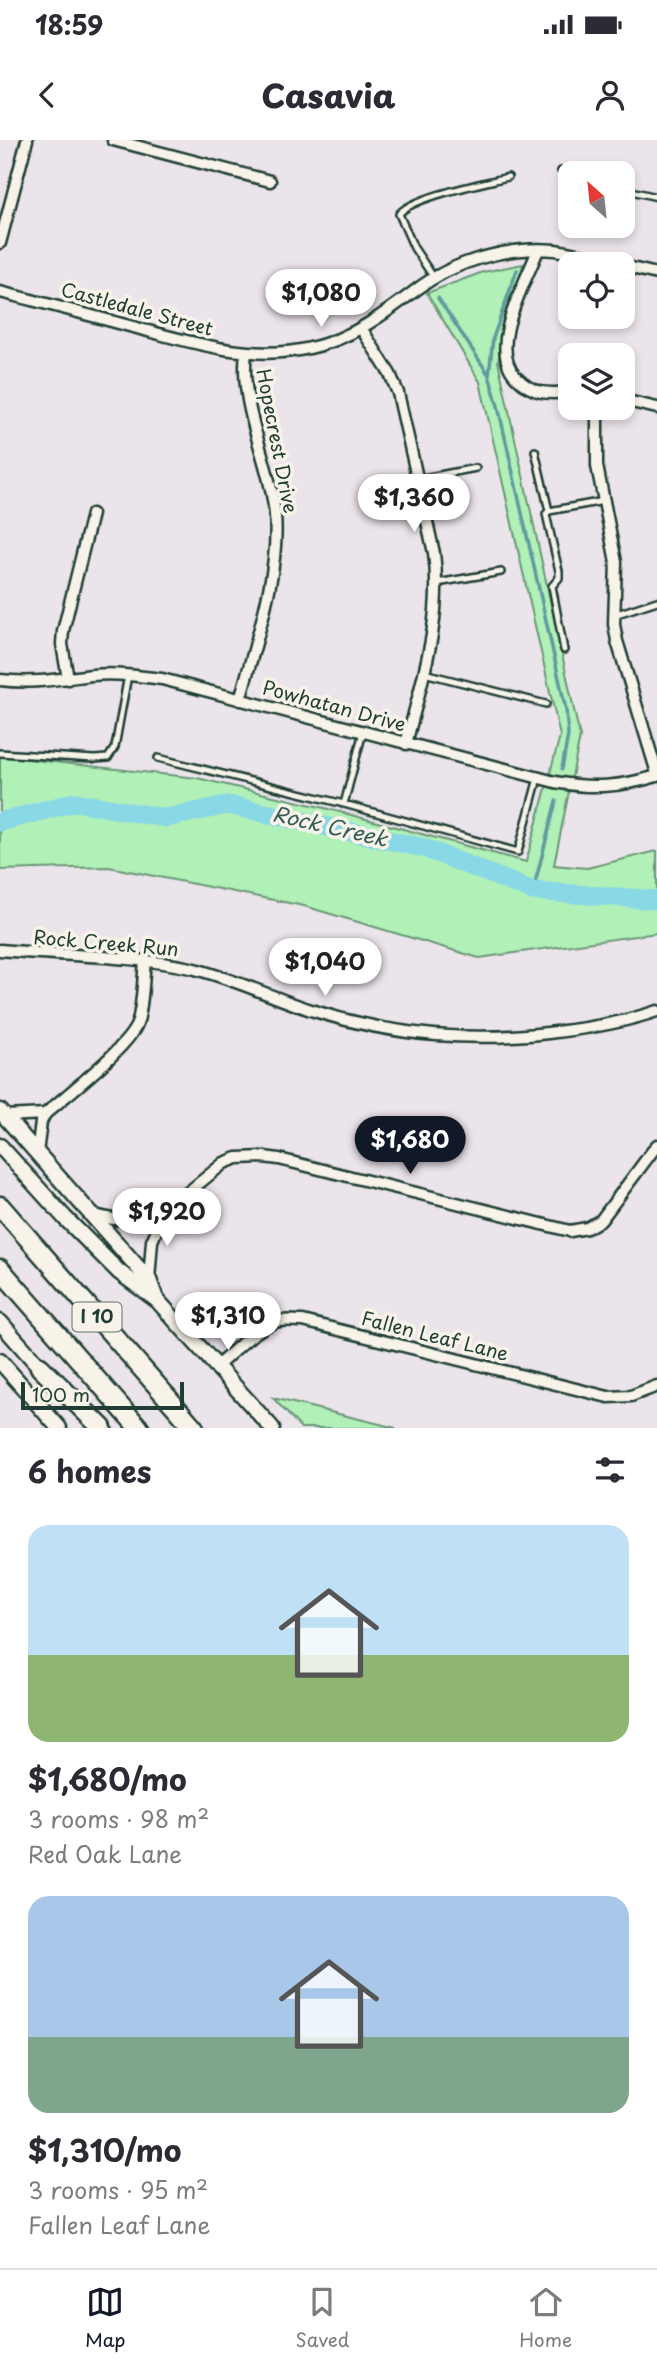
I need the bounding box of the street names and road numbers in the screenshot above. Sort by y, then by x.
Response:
street label: Castledale Street [58,274,217,342]
street label: Hopecrest Drive [250,366,306,515]
street label: Powhatan Drive [259,672,409,738]
street label: Rock Creek Run [32,922,180,962]
road number: I 10 [72,1302,122,1332]
street label: Fallen Leaf Lane [359,1303,512,1367]

